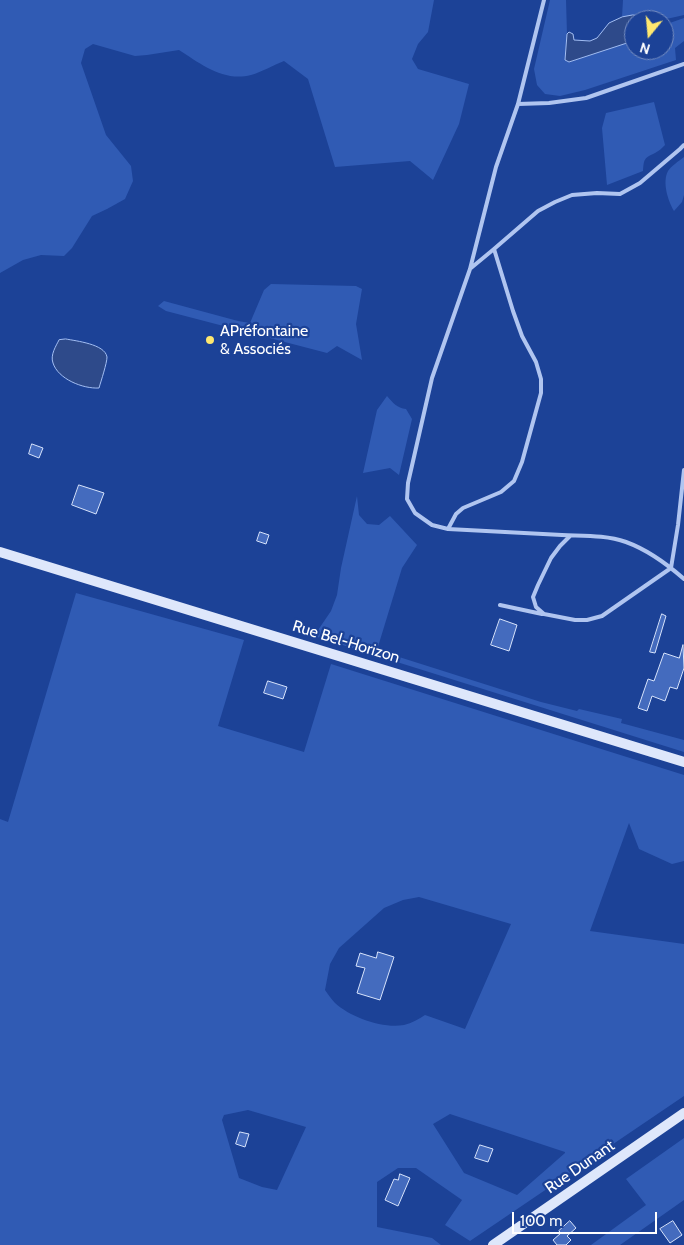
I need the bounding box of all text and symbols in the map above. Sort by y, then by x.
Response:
north arrow [624,10,674,60]
text: N [638,38,652,58]
place label: APréfontaine & Associés [220,321,308,359]
marker: APréfontaine & Associés [204,334,216,346]
street label: Rue Bel-Horizon [290,617,402,667]
street label: Rue Dunant [542,1136,618,1198]
scale bar [514,1202,659,1234]
text: 100 m [520,1212,562,1230]

